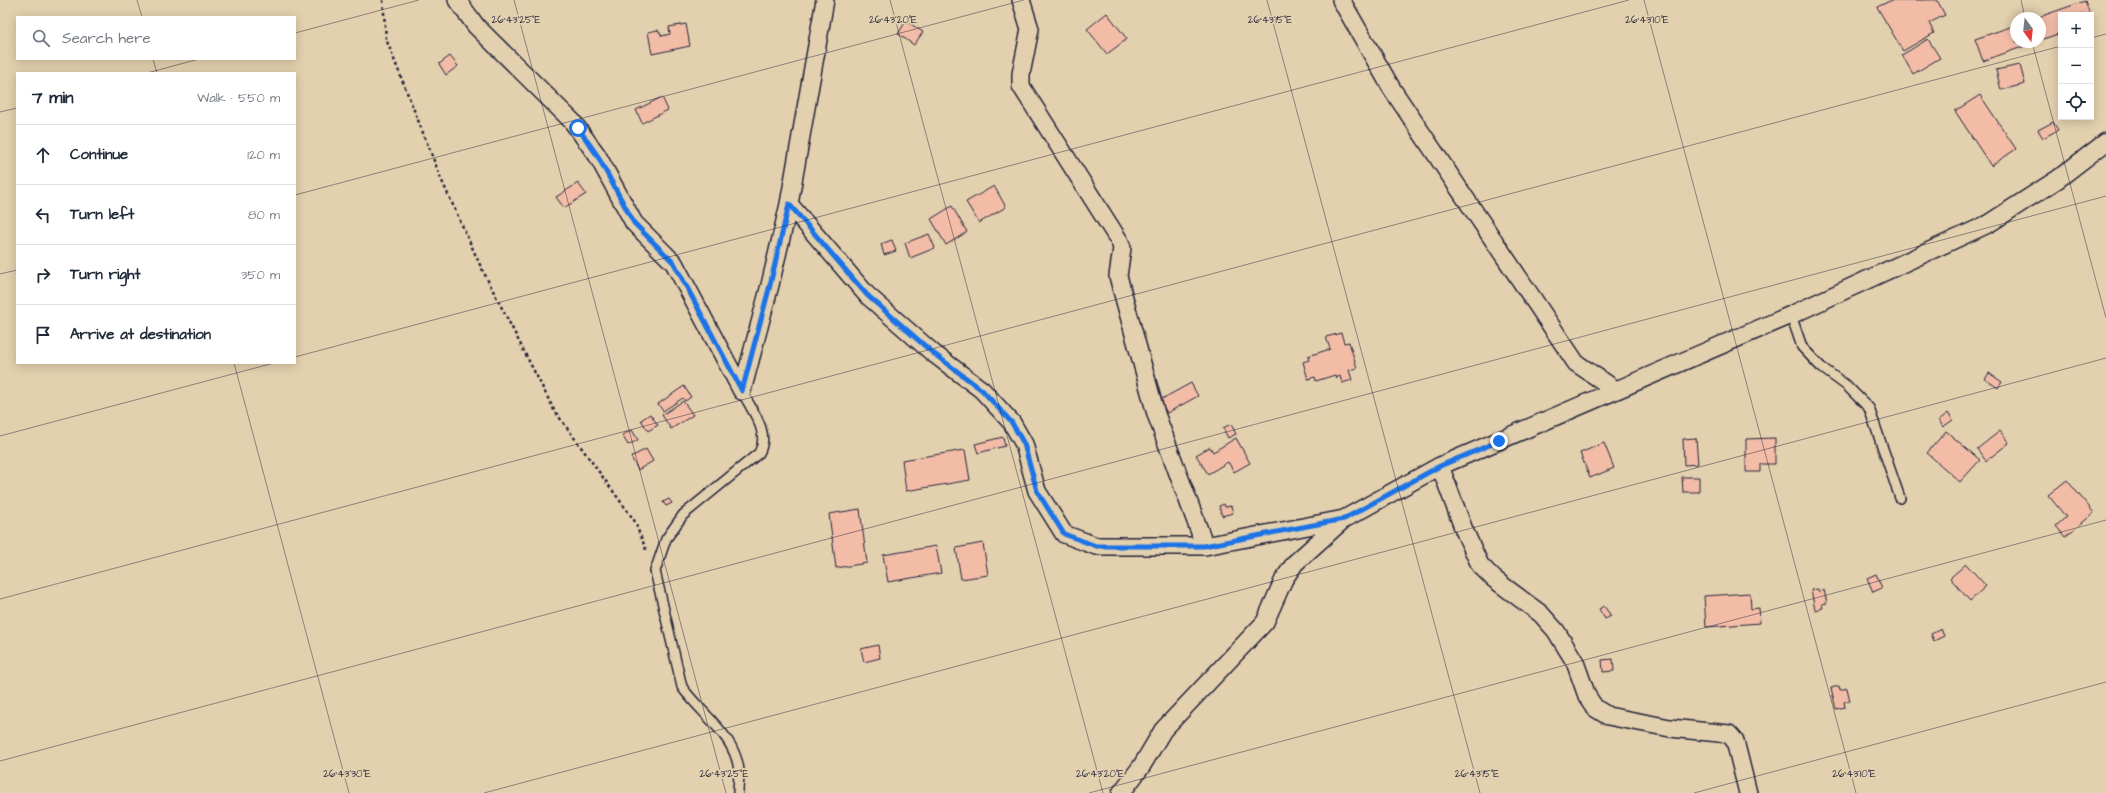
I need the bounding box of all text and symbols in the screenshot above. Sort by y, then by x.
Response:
north arrow [2010,12,2046,48]
map controls [2058,12,2094,120]
button: + [2058,12,2094,48]
text: 26°43'25"E [492,13,540,27]
text: 26°43'20"E [869,13,917,27]
text: 26°43'15"E [1248,13,1292,27]
text: 26°43'10"E [1625,13,1669,27]
search box [16,16,296,60]
icon: search [30,27,52,49]
text: Search here [62,28,151,49]
button: − [2058,48,2094,84]
button: locate [2058,84,2094,120]
text: 7 min [32,86,74,110]
text: Walk · 550 m [197,89,280,107]
route start [569,119,587,137]
icon: ahead [32,144,54,166]
text: Continue [70,144,128,165]
text: 120 m [247,146,280,164]
icon: left [32,204,54,226]
text: Turn left [70,204,134,225]
text: 80 m [248,206,280,224]
icon: right [32,264,54,286]
text: Turn right [70,264,141,285]
text: 350 m [241,266,280,284]
icon: arrive [32,324,54,346]
text: Arrive at destination [70,324,211,345]
route end [1490,432,1508,450]
text: 26°43'30"E [323,767,371,781]
text: 26°43'25"E [700,767,748,781]
text: 26°43'20"E [1076,767,1124,781]
text: 26°43'15"E [1455,767,1499,781]
text: 26°43'10"E [1832,767,1876,781]

